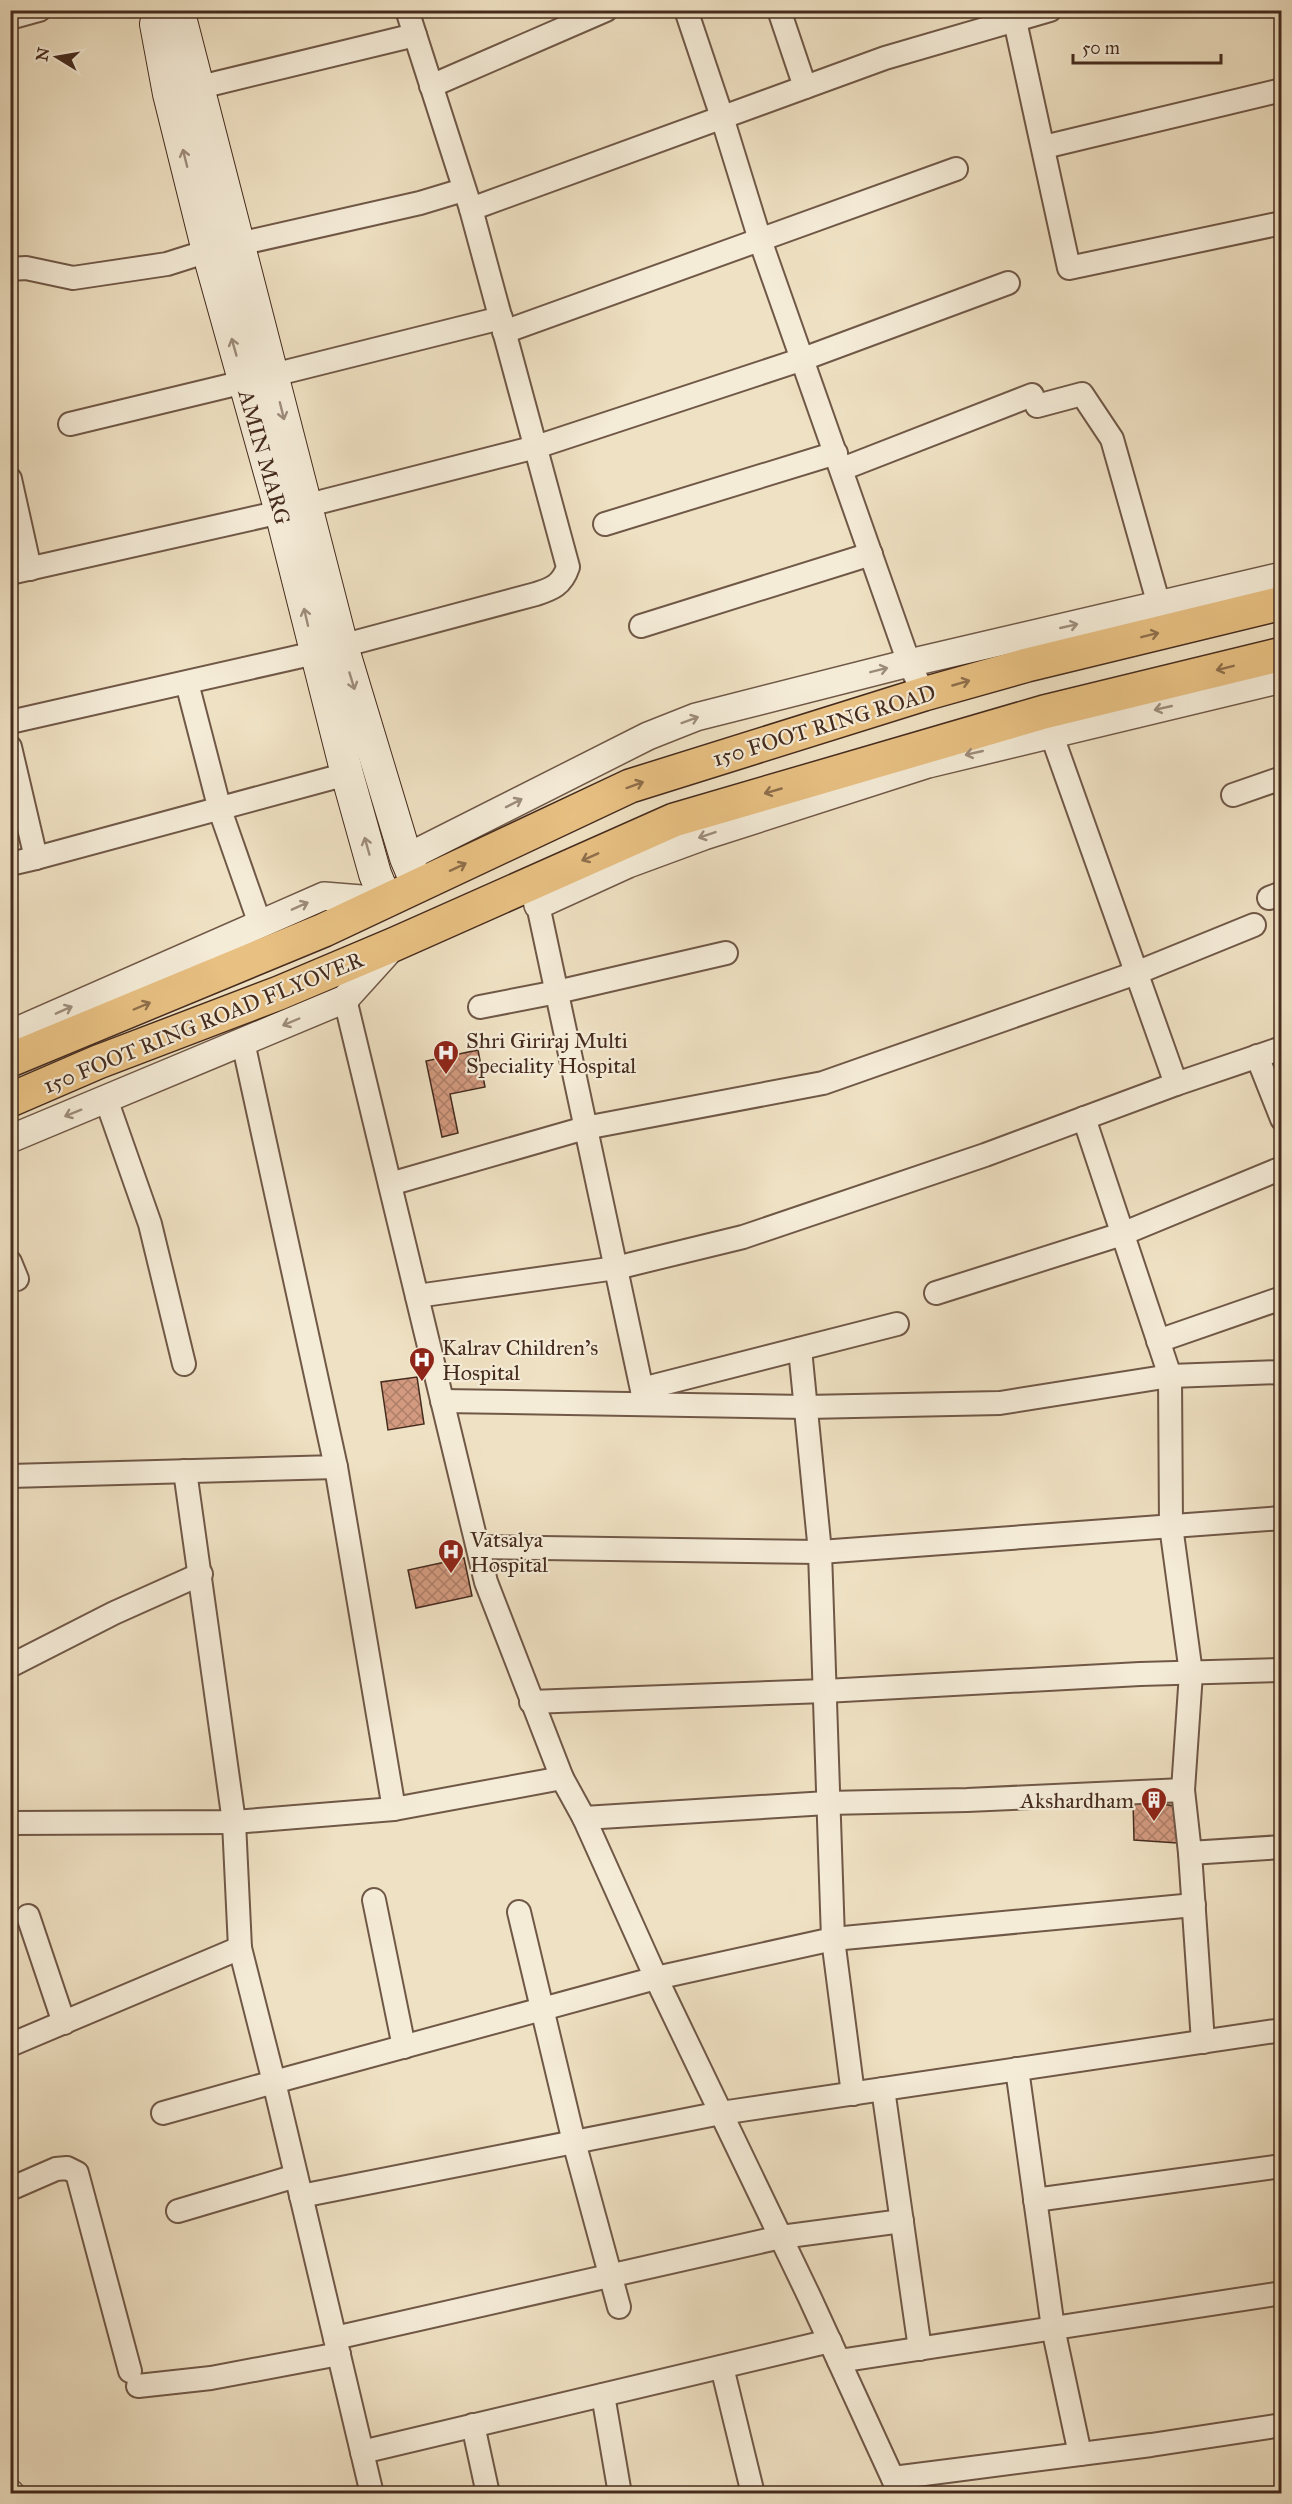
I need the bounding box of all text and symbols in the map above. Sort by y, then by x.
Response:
north arrow [27,27,87,87]
scale bar [1073,27,1222,65]
text: 50 m [1082,37,1120,59]
text: N [32,45,53,63]
one-way arrow [178,149,190,168]
one-way arrow [228,338,239,357]
street label: AMIN MARG [232,386,297,528]
one-way arrow [276,401,288,420]
one-way arrow [300,607,311,627]
one-way arrow [1059,619,1078,631]
one-way arrow [1140,628,1159,640]
one-way arrow [1216,662,1235,674]
one-way arrow [869,664,888,676]
one-way arrow [347,671,358,690]
one-way arrow [951,677,970,689]
street label: 150 FOOT RING ROAD [709,679,939,772]
one-way arrow [1154,702,1173,714]
one-way arrow [680,713,699,724]
one-way arrow [964,747,983,759]
one-way arrow [625,779,643,790]
one-way arrow [764,786,783,797]
one-way arrow [505,797,523,809]
one-way arrow [698,830,717,841]
one-way arrow [361,836,372,855]
one-way arrow [582,852,600,863]
one-way arrow [448,861,466,873]
one-way arrow [291,900,309,912]
street label: 150 FOOT RING ROAD FLYOVER [39,946,368,1099]
one-way arrow [132,1000,151,1011]
one-way arrow [54,1004,73,1015]
one-way arrow [283,1016,301,1028]
place label: Shri Giriraj Multi Speciality Hospital [466,1027,636,1079]
hospital icon: Shri Giriraj Multi Speciality Hospital [431,1038,461,1076]
one-way arrow [64,1108,82,1119]
place label: Kalrav Children's Hospital [442,1334,598,1386]
hospital icon: Kalrav Children's Hospital [407,1345,437,1383]
place label: Vatsalya Hospital [469,1526,548,1578]
hospital icon: Vatsalya Hospital [436,1537,466,1575]
building icon: Akshardham [1139,1785,1169,1823]
place label: Akshardham [1019,1787,1135,1814]

